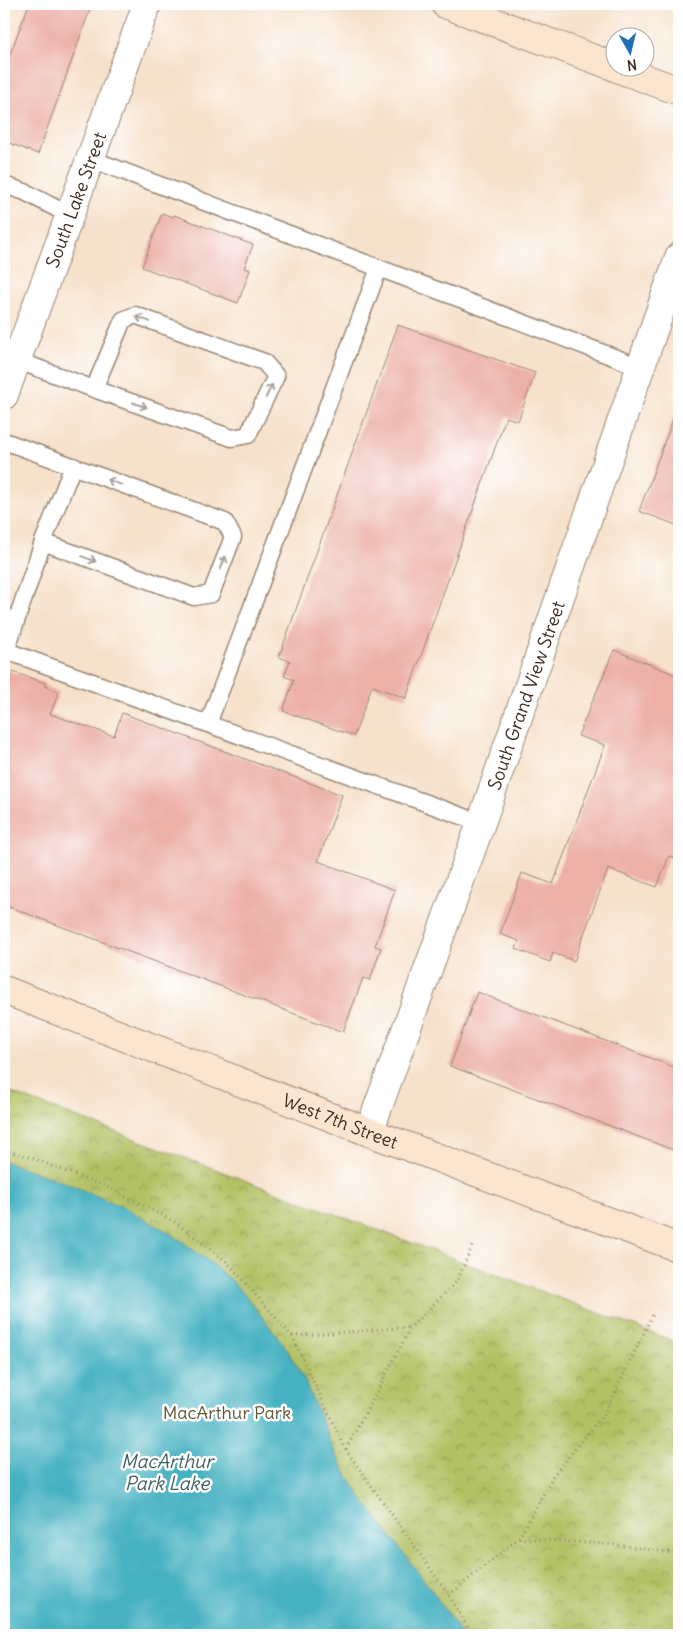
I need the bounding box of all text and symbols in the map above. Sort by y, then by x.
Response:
north arrow [606,28,656,78]
text: N [626,55,638,74]
street label: South Lake Street [40,129,111,271]
one-way arrow [136,314,151,323]
one-way arrow [265,384,274,399]
one-way arrow [132,401,148,411]
one-way arrow [107,477,122,486]
one-way arrow [81,555,96,564]
one-way arrow [219,556,228,571]
street label: South Grand View Street [482,598,569,793]
street label: West 7th Street [280,1088,401,1153]
park label: MacArthur Park [163,1401,291,1424]
water label: MacArthur Park Lake [121,1449,215,1495]

